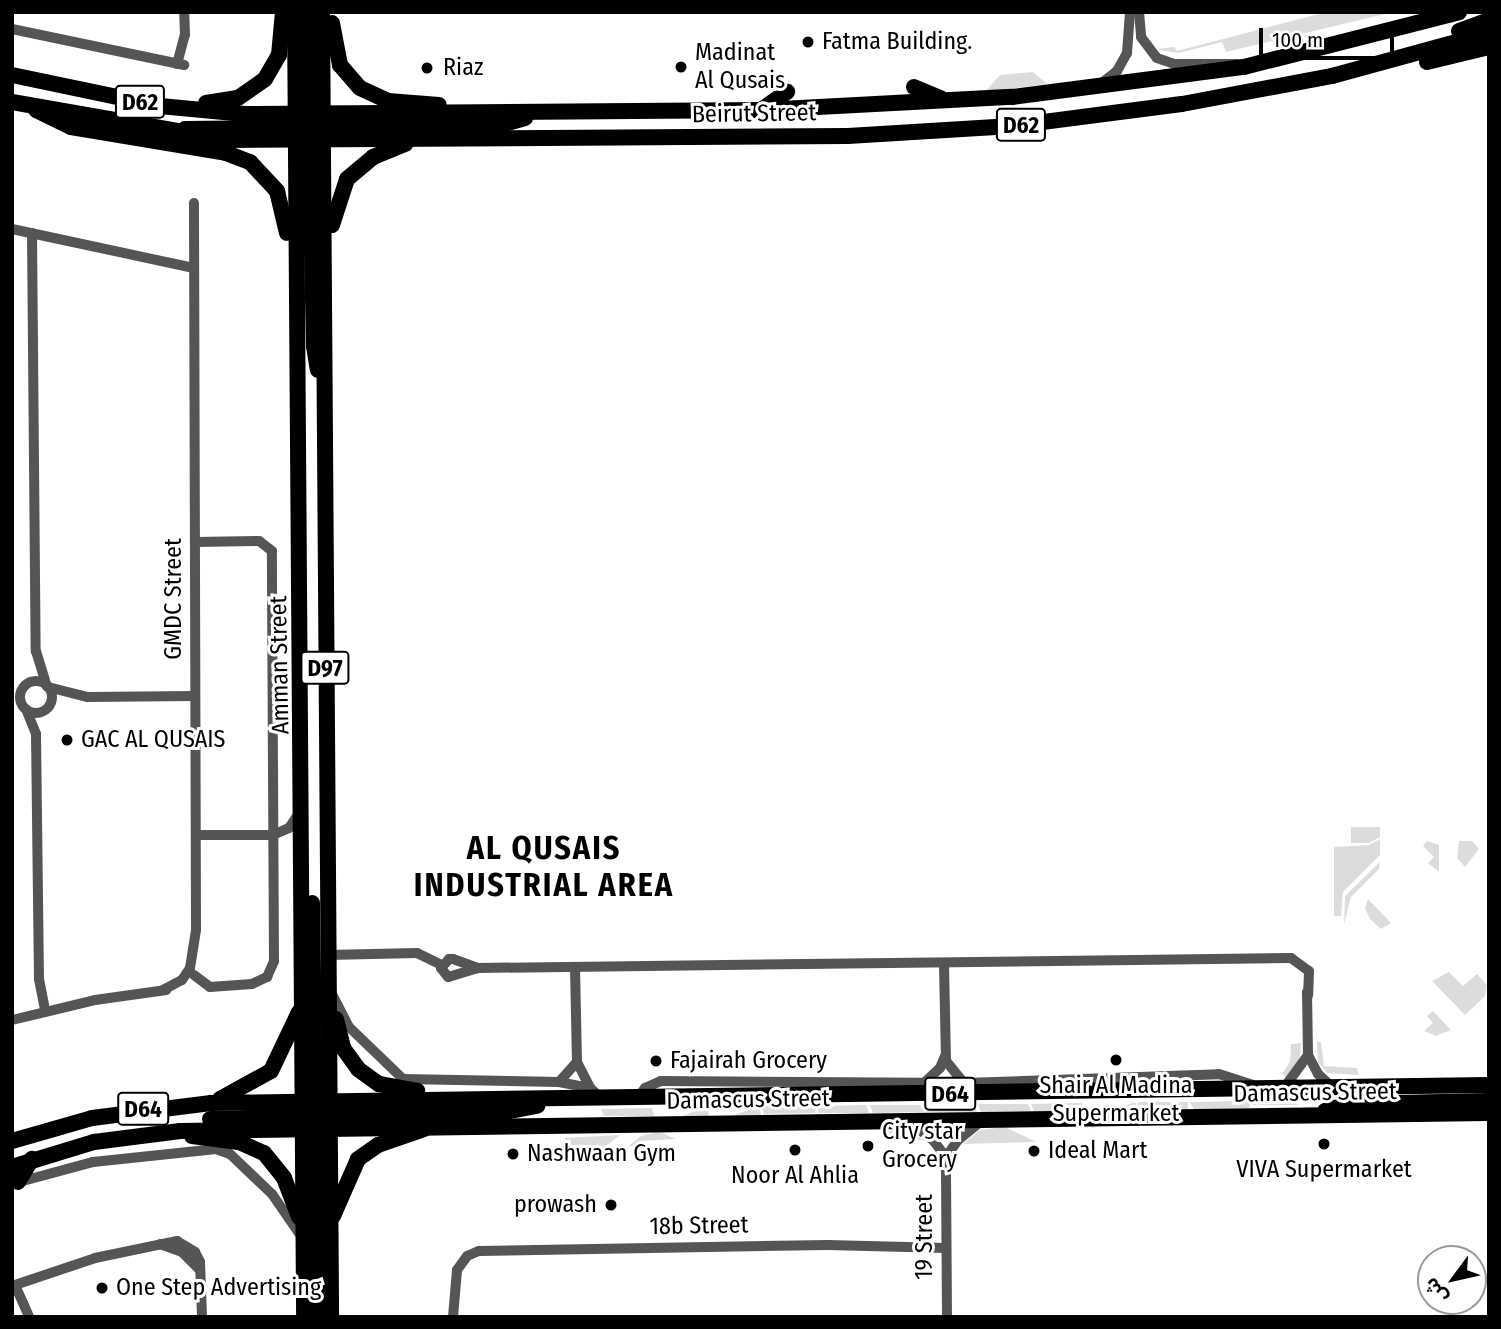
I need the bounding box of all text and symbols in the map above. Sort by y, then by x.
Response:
scale bar [1263,14,1398,58]
text: 100 m [1272,27,1323,53]
place label: Fatma Building. [822,28,972,56]
marker: Fatma Building. [800,34,816,50]
place label: Madinat Al Qusais [695,39,785,95]
place label: Riaz [443,54,483,82]
marker: Riaz [417,58,437,78]
marker: Madinat Al Qusais [673,59,689,75]
road number: D62 [114,82,166,122]
street label: Beirut Street [692,99,816,129]
road number: D62 [995,106,1047,144]
street label: GMDC Street [160,538,188,660]
street label: Amman Street [264,595,296,735]
road number: D97 [299,648,351,688]
place label: GAC AL QUSAIS [81,726,225,754]
marker: GAC AL QUSAIS [59,732,75,748]
district label: AL QUSAIS INDUSTRIAL AREA [416,830,672,905]
place label: Fajairah Grocery [670,1047,827,1075]
marker: Shair Al Madina Supermarket [1108,1052,1124,1068]
marker: Fajairah Grocery [648,1053,664,1069]
place label: Shair Al Madina Supermarket [1039,1072,1193,1128]
road number: D64 [924,1074,976,1114]
street label: Damascus Street [1233,1077,1397,1109]
street label: Damascus Street [666,1084,830,1116]
road number: D64 [117,1090,169,1128]
place label: City star Grocery [882,1118,962,1174]
marker: VIVA Supermarket [1316,1136,1332,1152]
place label: Ideal Mart [1048,1137,1147,1165]
marker: City star Grocery [860,1138,876,1154]
place label: Nashwaan Gym [527,1140,676,1168]
marker: Noor Al Ahlia [787,1142,803,1158]
marker: Ideal Mart [1026,1143,1042,1159]
marker: Nashwaan Gym [505,1146,521,1162]
place label: VIVA Supermarket [1236,1156,1412,1184]
place label: Noor Al Ahlia [731,1162,859,1190]
place label: prowash [514,1191,597,1219]
street label: 19 Street [911,1194,939,1280]
marker: prowash [603,1197,619,1213]
street label: 18b Street [649,1211,749,1241]
north arrow [1417,1245,1487,1315]
text: ش [1419,1273,1452,1308]
place label: One Step Advertising [116,1274,321,1302]
marker: One Step Advertising [94,1280,110,1296]

